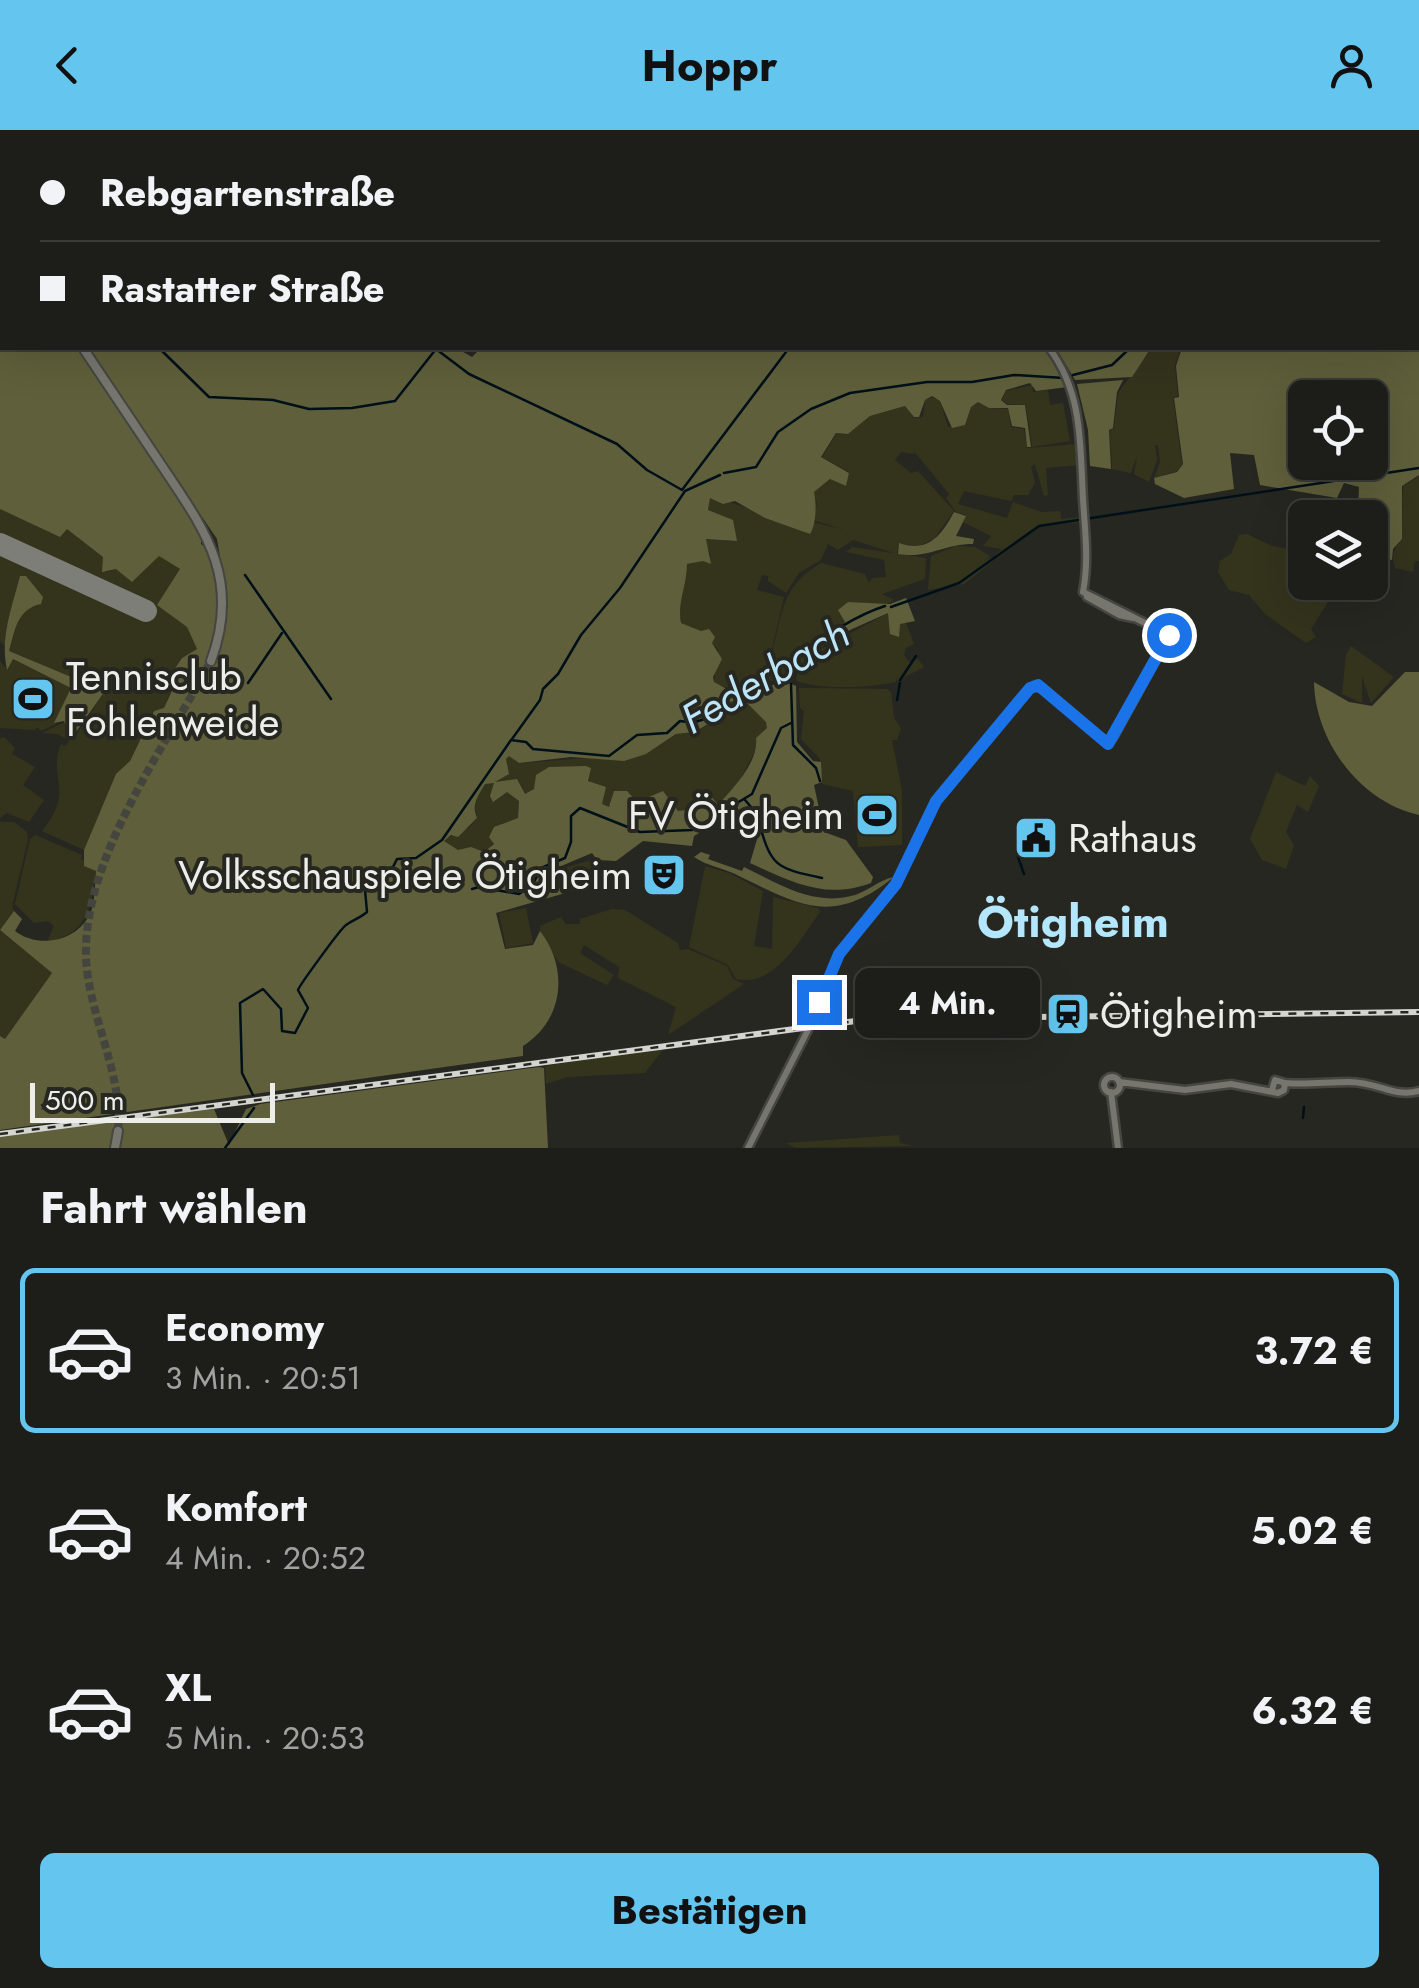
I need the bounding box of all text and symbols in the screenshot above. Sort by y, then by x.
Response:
text: Hoppr [642,33,777,98]
icon: back [40,38,95,93]
icon: person [1324,38,1379,93]
text: Rebgartenstraße [100,165,395,220]
text: Rastatter Straße [100,261,385,316]
map controls [1288,380,1388,600]
button: locate [1288,380,1388,480]
button: layers [1288,500,1388,600]
water label: Federbach [669,603,861,749]
route start [1147,613,1192,658]
place label: Tennisclub Fohlenweide [66,647,279,751]
sports icon: Tennisclub Fohlenweide [10,676,56,722]
place label: FV Ötigheim [628,786,844,844]
sports icon: FV Ötigheim [854,792,900,838]
place label: Rathaus [1068,809,1197,867]
public building icon: Rathaus [1013,815,1059,861]
place label: Volksschauspiele Ötigheim [178,846,632,904]
theatre icon: Volksschauspiele Ötigheim [641,852,687,898]
district label: Ötigheim [977,889,1169,954]
callout: 4 Min. [854,967,1039,1037]
route end [797,980,842,1025]
text: 4 Min. [899,980,996,1026]
place label: Ötigheim [1100,985,1258,1043]
station icon: Ötigheim [1045,991,1091,1037]
scale bar [30,1078,275,1123]
text: 500 m [45,1080,125,1121]
text: Fahrt wählen [40,1175,308,1240]
text: Economy [165,1300,324,1355]
icon: car [45,1306,135,1396]
text: 3.72 € [1255,1323,1374,1378]
text: 3 Min. · 20:51 [165,1355,361,1401]
text: Komfort [165,1480,307,1535]
icon: car [45,1486,135,1576]
text: 5.02 € [1251,1503,1374,1558]
text: 4 Min. · 20:52 [165,1535,366,1581]
text: XL [165,1660,211,1715]
icon: car [45,1666,135,1756]
text: 6.32 € [1252,1683,1374,1738]
text: 5 Min. · 20:53 [165,1715,365,1761]
button: Bestätigen [40,1853,1379,1968]

